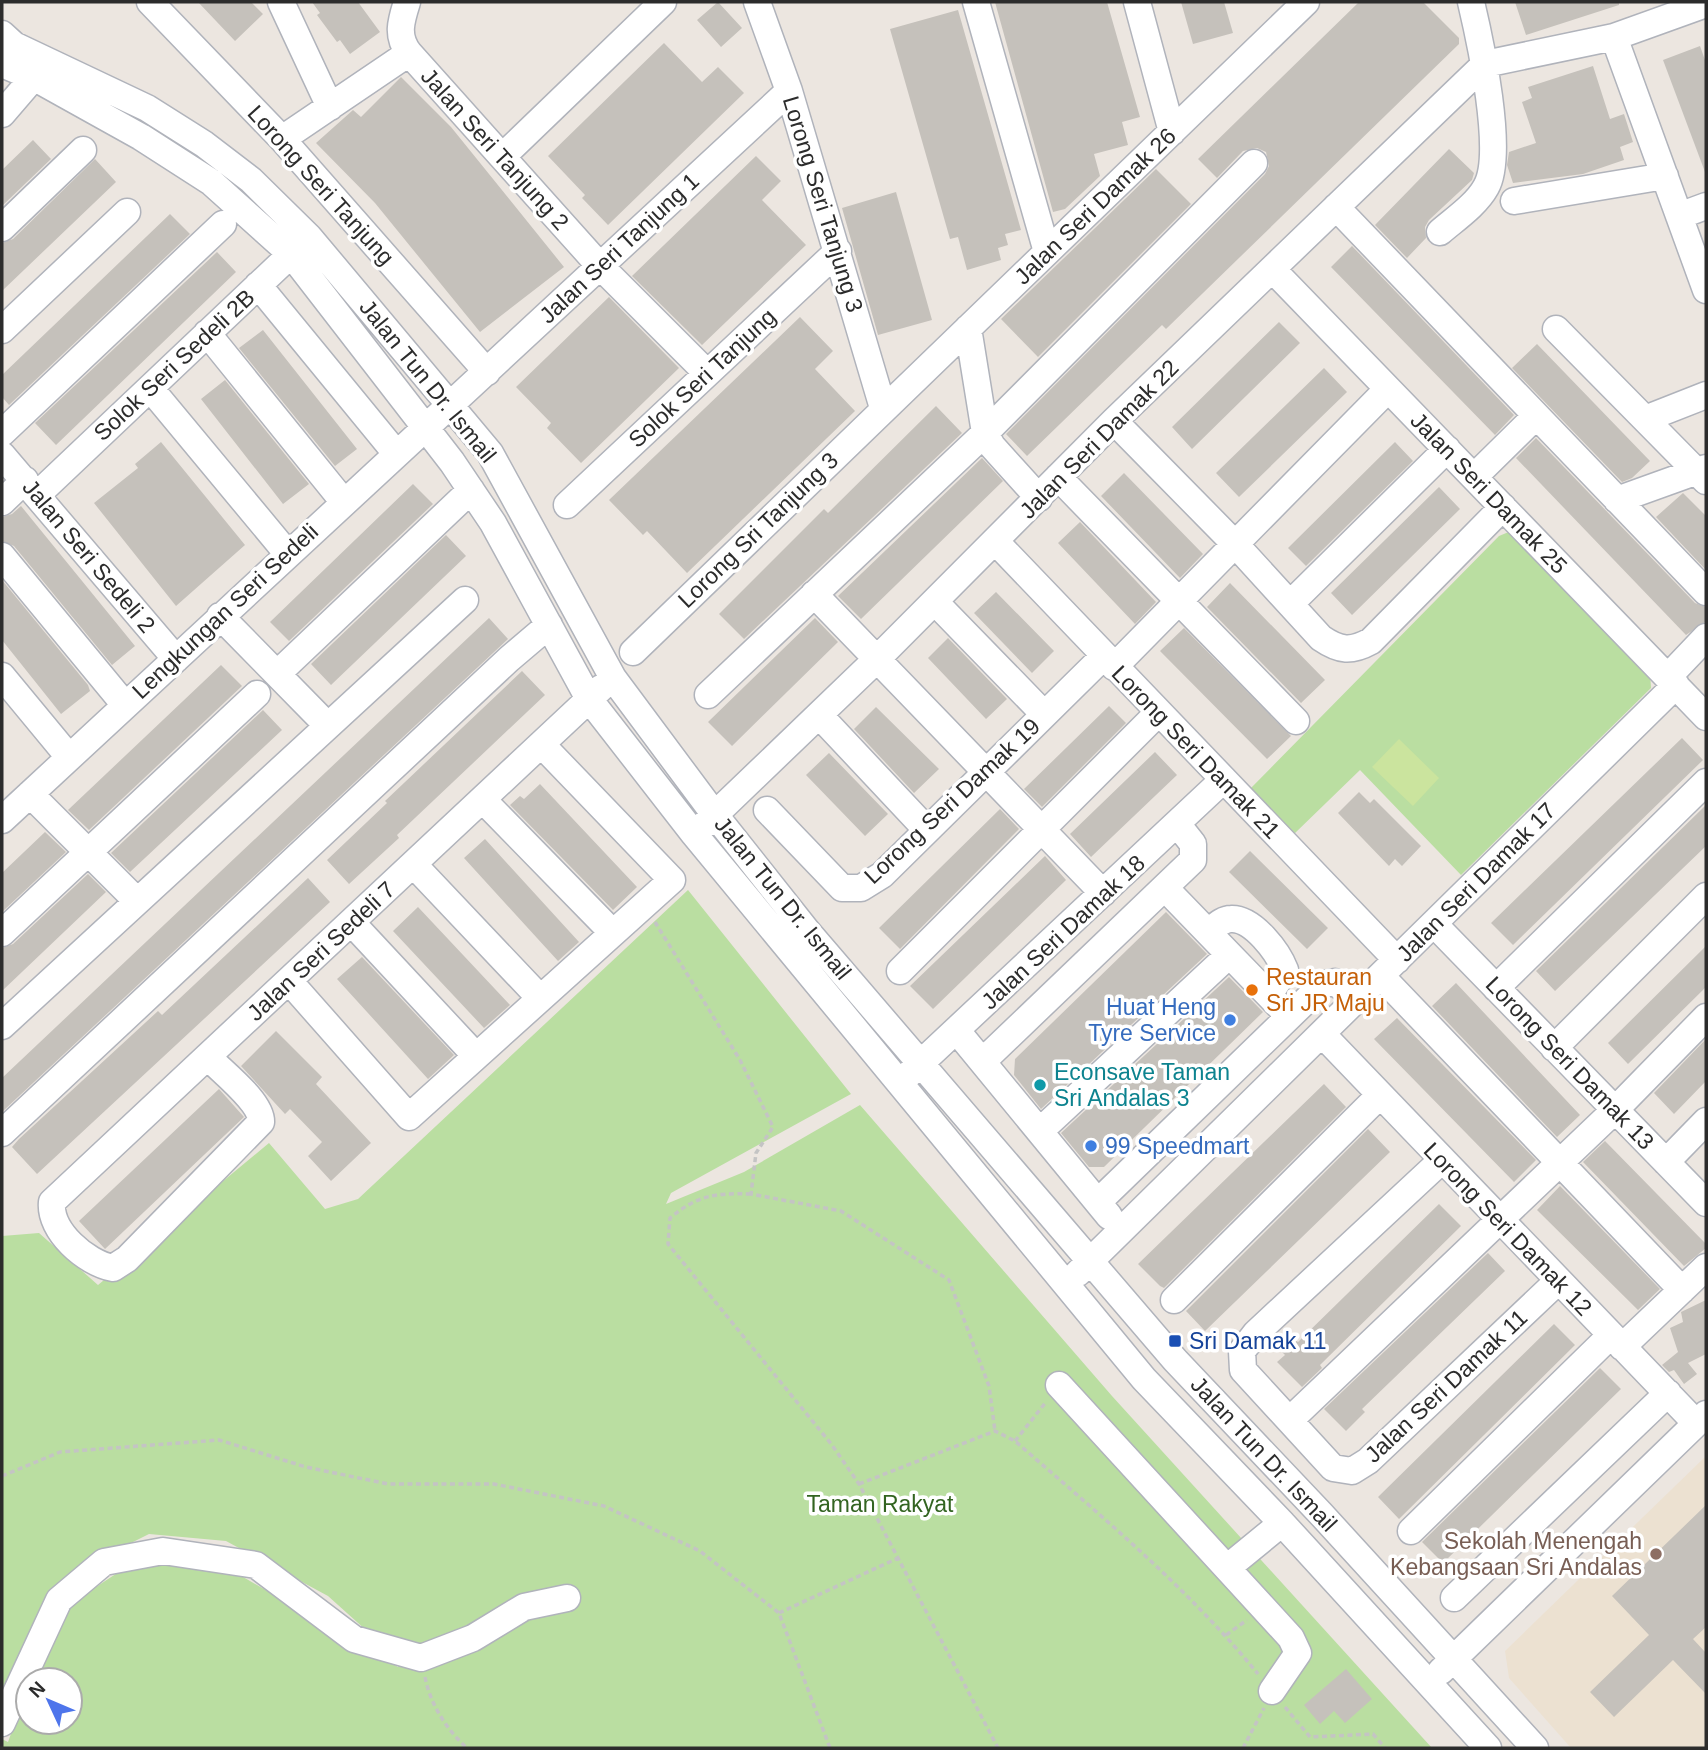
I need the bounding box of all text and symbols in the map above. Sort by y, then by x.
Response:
street label: Jalan Seri Tanjung 2 [416,63,574,235]
street label: Lorong Seri Tanjung 3 [778,93,868,315]
street label: Lorong Seri Tanjung [243,100,399,270]
street label: Jalan Seri Damak 26 [1009,122,1181,290]
street label: Jalan Seri Tanjung 1 [534,168,704,328]
street label: Solok Seri Sedeli 2B [88,284,260,446]
street label: Jalan Tun Dr. Ismail [354,294,502,468]
street label: Solok Seri Tanjung [623,303,781,453]
street label: Jalan Seri Damak 22 [1014,354,1184,524]
street label: Jalan Seri Damak 25 [1405,407,1573,579]
street label: Lorong Sri Tanjung 3 [673,447,843,613]
street label: Jalan Seri Sedeli 2 [17,474,161,638]
street label: Lengkungan Seri Sedeli [127,518,323,704]
street label: Lorong Seri Damak 21 [1107,660,1285,844]
street label: Lorong Seri Damak 19 [859,713,1045,889]
street label: Jalan Seri Damak 17 [1391,797,1561,967]
street label: Jalan Tun Dr. Ismail [709,811,857,985]
street label: Jalan Seri Damak 18 [976,850,1150,1014]
street label: Jalan Seri Sedeli 7 [242,876,400,1026]
place label: Restauran Sri JR Maju [1266,964,1385,1016]
street label: Lorong Seri Damak 13 [1481,971,1659,1155]
marker: Restauran Sri JR Maju [1244,982,1260,998]
place label: Huat Heng Tyre Service [1088,994,1216,1046]
marker: Huat Heng Tyre Service [1222,1012,1238,1028]
place label: Econsave Taman Sri Andalas 3 [1054,1059,1230,1111]
marker: Econsave Taman Sri Andalas 3 [1032,1077,1048,1093]
place label: 99 Speedmart [1105,1133,1250,1159]
street label: Lorong Seri Damak 12 [1419,1137,1597,1321]
marker: 99 Speedmart [1083,1138,1099,1154]
street label: Jalan Seri Damak 11 [1360,1304,1532,1468]
place label: Sri Damak 11 [1189,1328,1327,1354]
marker: Sri Damak 11 [1167,1333,1183,1349]
street label: Jalan Tun Dr. Ismail [1186,1371,1342,1537]
park label: Taman Rakyat [806,1491,954,1517]
place label: Sekolah Menengah Kebangsaan Sri Andalas [1390,1528,1642,1580]
marker: Sekolah Menengah Kebangsaan Sri Andalas [1648,1546,1664,1562]
north arrow [14,1666,84,1736]
text: N [25,1677,49,1702]

